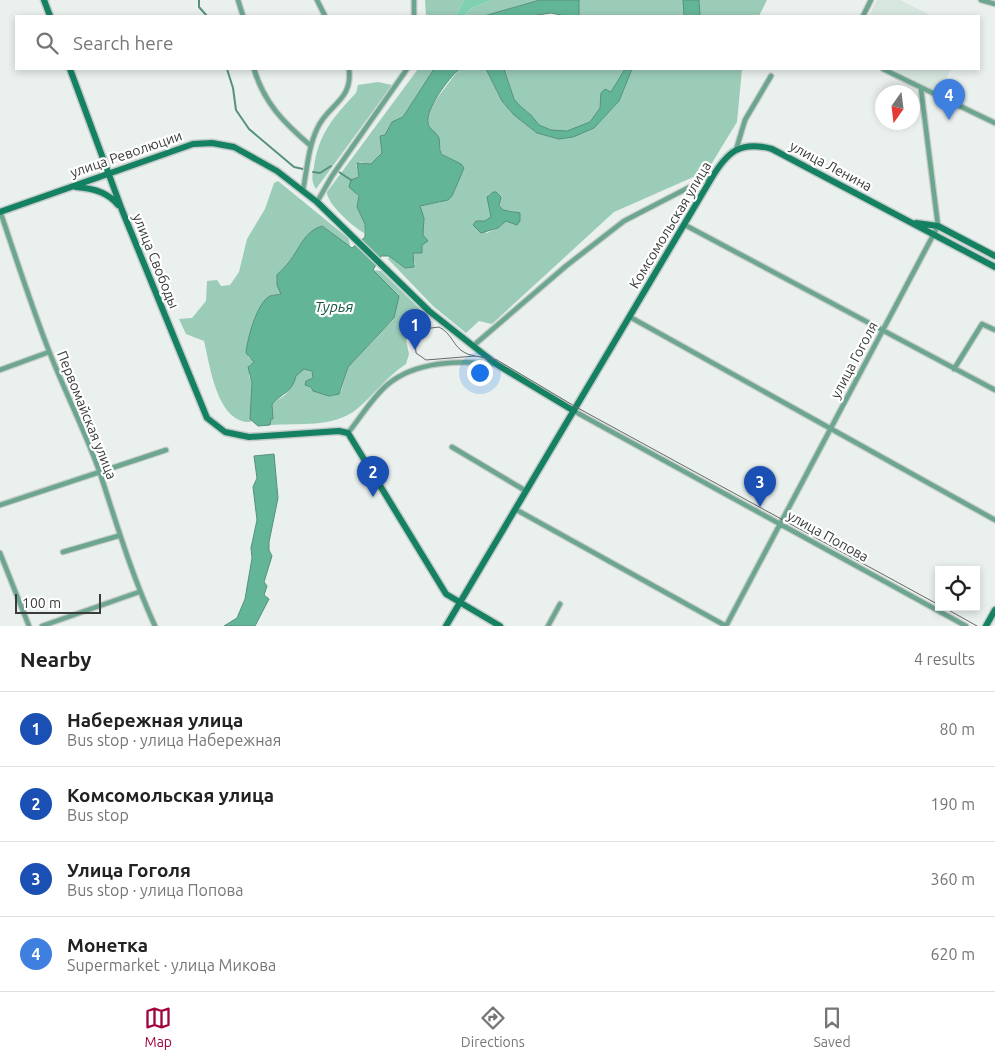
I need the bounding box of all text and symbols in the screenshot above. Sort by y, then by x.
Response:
search box [15,15,980,70]
icon: search [33,29,61,57]
text: Search here [73,32,173,54]
pin: 4 [933,79,965,120]
north arrow [875,85,920,130]
street label: улица Революции [68,127,184,181]
street label: улица Ленина [787,138,875,194]
street label: Комсомольская улица [626,159,714,291]
street label: улица Свободы [130,211,182,311]
water label: Турья [315,298,353,315]
pin: 1 [399,309,431,350]
street label: улица Гоголя [827,319,881,401]
street label: Первомайская улица [54,348,120,482]
your location [467,360,493,386]
pin: 2 [357,456,389,497]
pin: 3 [744,466,776,507]
street label: улица Попова [785,507,871,565]
map controls [935,566,980,611]
button: locate [935,566,980,611]
scale bar [15,591,101,614]
text: 100 m [22,595,61,611]
text: Nearby [20,647,91,671]
text: 4 results [914,650,975,668]
text: Набережная улица [67,709,243,731]
text: 1 [31,720,41,738]
text: 80 m [939,720,975,738]
text: Bus stop · улица Набережная [67,731,281,749]
text: Комсомольская улица [67,784,274,806]
text: 2 [31,795,41,813]
text: 190 m [930,795,975,813]
text: Bus stop [67,806,129,824]
text: Улица Гоголя [67,859,191,881]
text: 3 [31,870,41,888]
text: 360 m [930,870,975,888]
text: Bus stop · улица Попова [67,881,244,899]
text: Монетка [67,934,148,956]
text: 4 [31,945,41,963]
text: 620 m [930,945,975,963]
text: Supermarket · улица Микова [67,956,276,974]
tab: Map [144,1004,172,1050]
tab: Directions [461,1004,525,1050]
tab: Saved [813,1004,851,1050]

